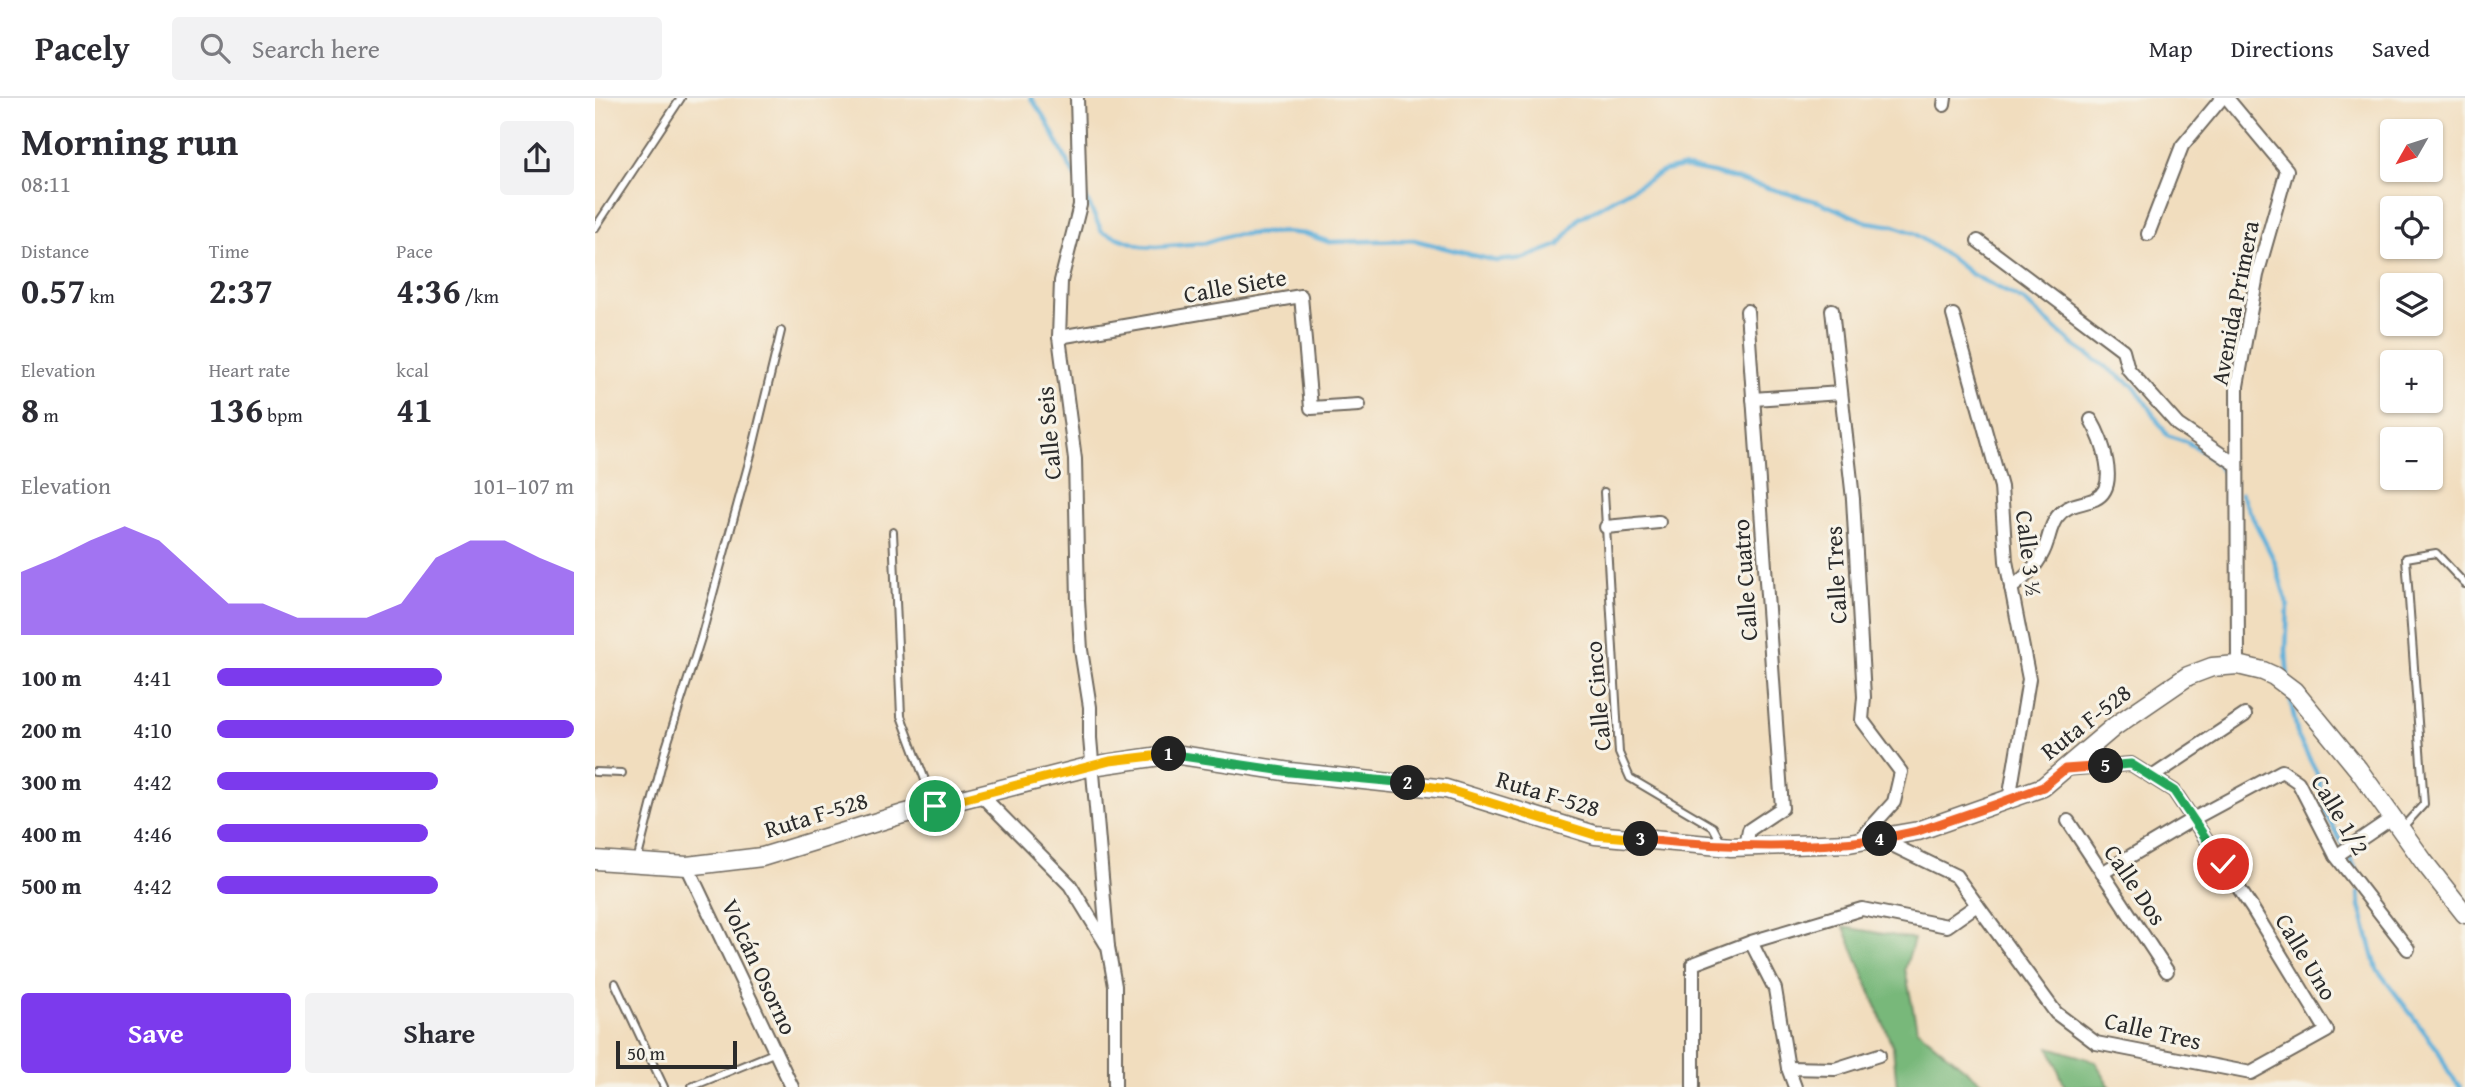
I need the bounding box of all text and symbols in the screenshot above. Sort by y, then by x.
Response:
search box [172,17,662,80]
text: Pacely [35,24,130,72]
icon: search [196,29,234,67]
text: Search here [252,29,380,68]
text: Map [2149,31,2193,66]
text: Directions [2231,31,2334,66]
text: Saved [2372,31,2430,66]
text: Morning run [21,113,238,169]
north arrow [2380,119,2443,182]
map controls [2380,119,2443,490]
button: share [500,121,574,195]
text: 08:11 [21,167,71,200]
button: locate [2380,196,2443,259]
street label: Avenida Primera [2201,217,2268,388]
text: Distance [21,237,89,265]
text: Time [209,237,249,265]
text: Pace [396,237,433,265]
street label: Calle Siete [1181,259,1289,312]
text: 0.57 [21,265,85,316]
text: 2:37 [209,265,273,316]
text: 4:36 [396,265,461,316]
button: layers [2380,273,2443,336]
text: km [85,282,115,310]
text: /km [461,282,499,310]
button: + [2380,350,2443,413]
text: Elevation [21,356,95,384]
text: Heart rate [209,356,290,384]
text: kcal [396,356,429,384]
text: 8 [21,384,39,435]
text: 136 [209,384,263,435]
text: 41 [396,384,433,435]
street label: Calle Seis [1027,385,1070,481]
text: m [39,401,59,429]
text: bpm [263,401,303,429]
button: − [2380,427,2443,490]
text: Elevation [21,469,111,502]
text: 101–107 m [473,469,574,502]
street label: Calle 3 ½ [2007,508,2052,598]
street label: Calle Cuatro [1723,518,1766,642]
street label: Calle Tres [1815,525,1856,625]
street label: Calle Cinco [1575,639,1620,753]
text: 100 m [21,661,82,694]
text: 4:41 [133,661,172,694]
street label: Ruta F-528 [2035,678,2137,766]
text: 200 m [21,713,82,746]
text: 4:10 [133,713,172,746]
pin: 1 [1151,736,1187,772]
text: 1 [1164,739,1173,767]
pin: 5 [2089,748,2123,784]
street label: Ruta F-528 [1492,761,1604,826]
text: 300 m [21,765,82,798]
text: 4:42 [133,765,172,798]
pin: 2 [1391,766,1425,800]
text: 2 [1403,768,1412,796]
street label: Calle 1/2 [2303,768,2378,862]
pin [905,776,965,836]
street label: Ruta F-528 [760,782,872,847]
icon: arrive [916,787,954,825]
text: 400 m [21,817,82,850]
text: 4:46 [133,817,172,850]
pin: 3 [1623,822,1659,856]
pin: 4 [1863,822,1897,856]
text: 3 [1636,824,1645,852]
text: 4 [1875,824,1884,852]
pin [2193,834,2253,894]
street label: Calle Dos [2096,837,2175,932]
icon: check [2204,845,2242,883]
text: 500 m [21,869,82,902]
text: 4:42 [133,869,172,902]
street label: Volcán Osorno [713,893,806,1040]
street label: Calle Uno [2267,907,2346,1007]
button: Save [21,993,291,1073]
button: Share [305,993,574,1073]
street label: Calle Tres [2101,1002,2205,1059]
scale bar [616,1038,737,1070]
text: 50 m [627,1039,665,1067]

